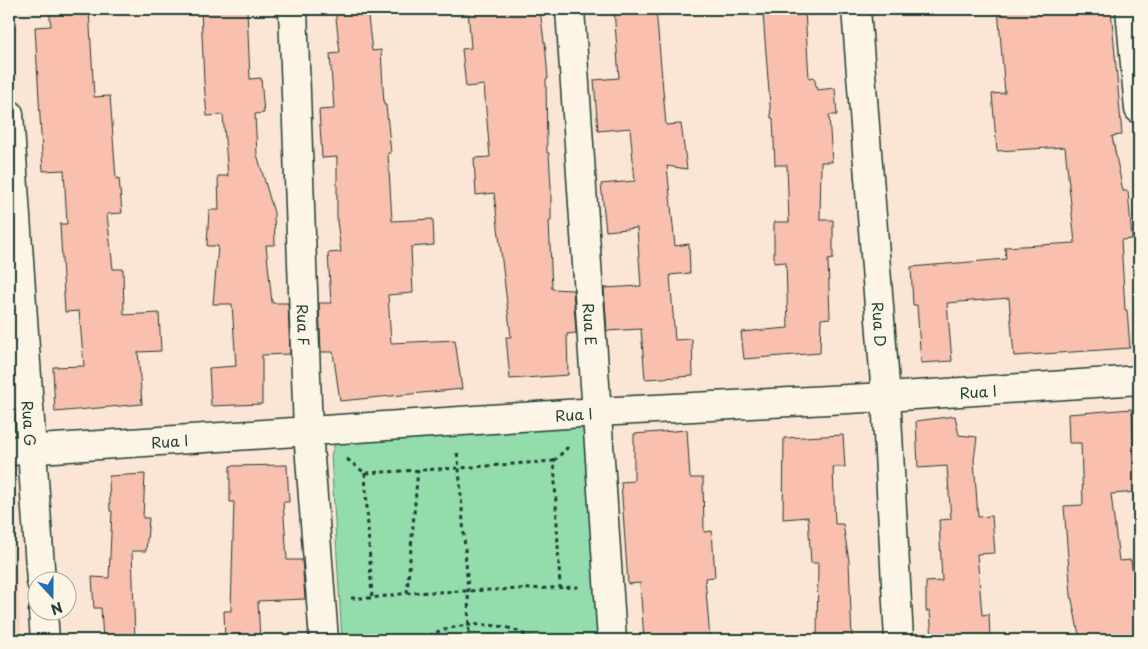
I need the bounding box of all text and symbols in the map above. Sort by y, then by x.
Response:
street label: Rua D [867,301,894,347]
street label: Rua E [578,302,604,346]
street label: Rua F [292,304,316,346]
street label: Rua I [959,378,997,404]
street label: Rua G [17,400,43,447]
street label: Rua I [554,401,593,426]
street label: Rua I [150,428,189,453]
north arrow [28,572,78,622]
text: N [48,597,66,620]

